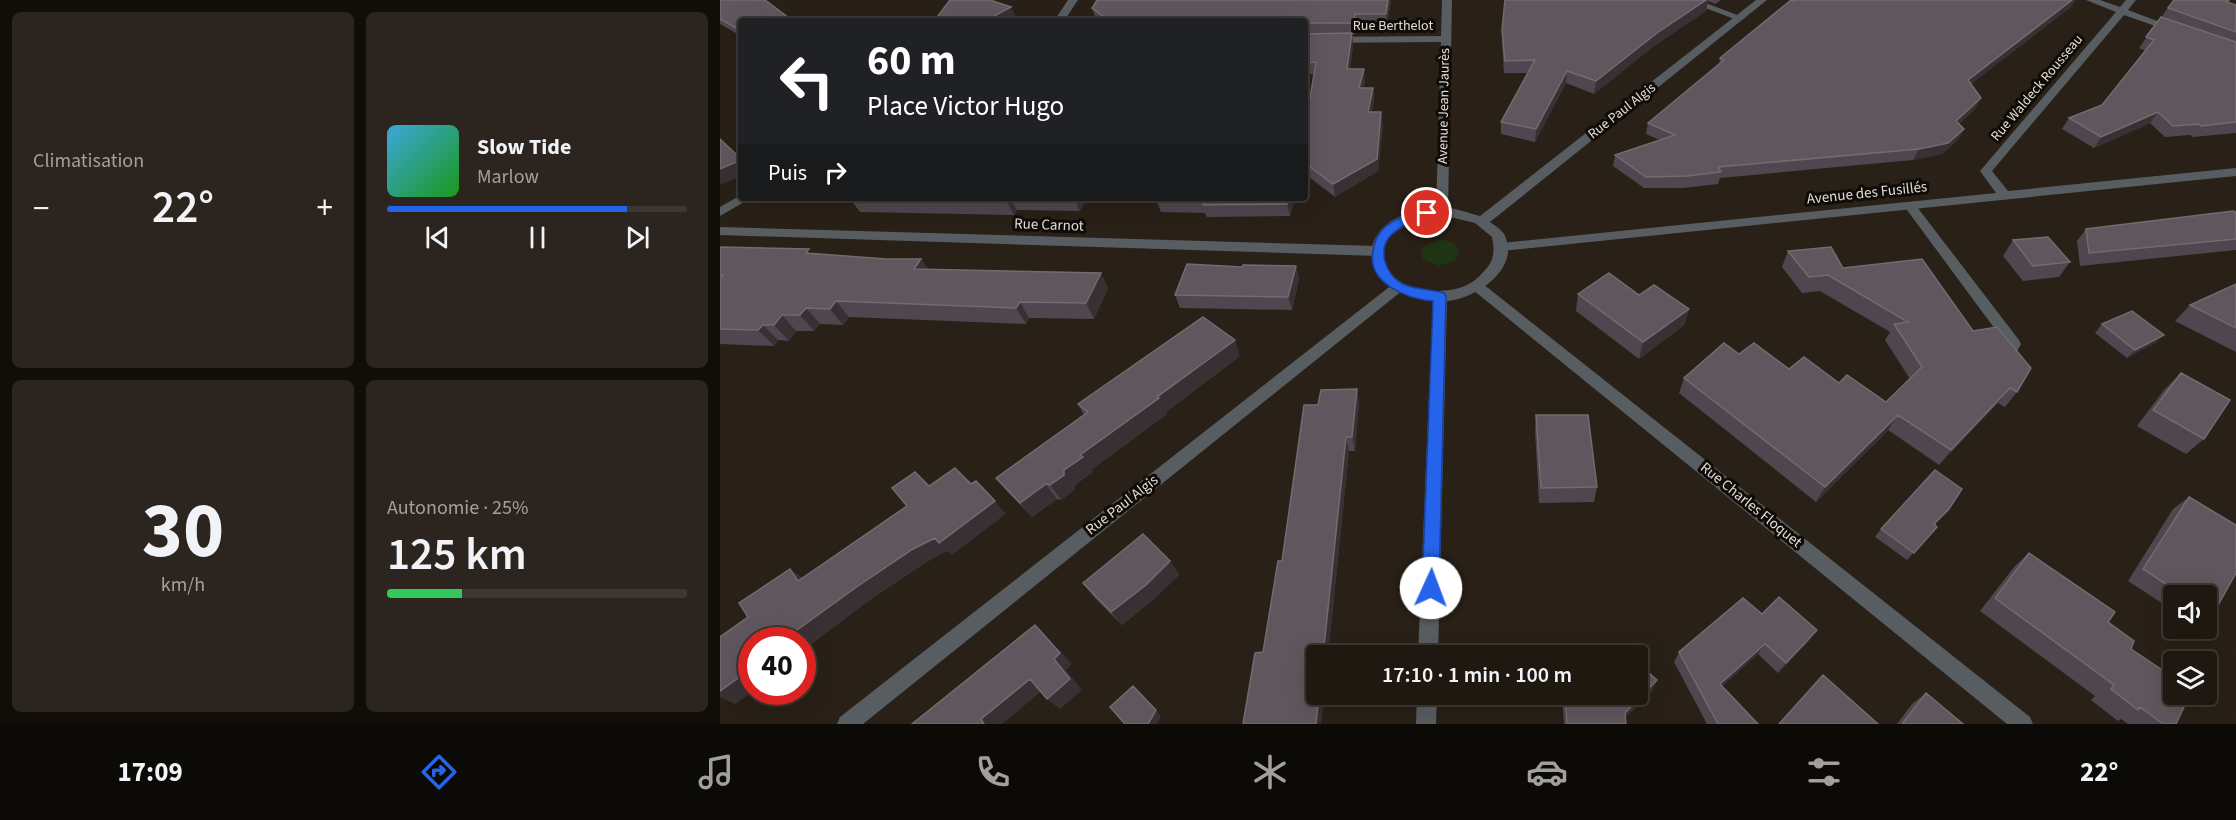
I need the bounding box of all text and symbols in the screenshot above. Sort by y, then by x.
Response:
street label: Rue Berthelot [1353,16,1433,36]
street label: Rue Waldeck Rousseau [1986,30,2088,146]
text: 60 m [867,31,956,91]
icon: left [768,42,846,120]
street label: Avenue Jean Jaurès [1433,48,1455,164]
street label: Rue Paul Algis [1584,78,1660,144]
text: Place Victor Hugo [867,87,1064,126]
text: Slow Tide [477,131,571,163]
text: Climatisation [33,147,144,175]
icon: right [819,156,852,189]
text: Puis [768,157,807,189]
text: Marlow [477,163,539,191]
text: 22° [152,176,214,240]
street label: Avenue des Fusillés [1806,176,1928,210]
text: − [33,185,49,232]
text: + [317,185,333,232]
pin [1401,187,1452,238]
icon: arrive [1410,196,1443,229]
street label: Rue Carnot [1014,213,1084,237]
icon: previous [421,221,454,254]
icon: pause [521,221,554,254]
icon: next [621,221,654,254]
street label: Rue Charles Floquet [1696,457,1806,553]
street label: Rue Paul Algis [1081,470,1163,540]
text: 30 [142,476,224,587]
text: Autonomie · 25% [387,494,528,522]
text: 125 km [387,523,527,587]
position arrow [1399,556,1463,620]
text: km/h [161,571,205,599]
map controls [2163,585,2217,705]
button: sound [2163,585,2217,639]
speed limit sign: 40 [738,627,816,705]
button: layers [2163,651,2217,705]
text: 17:10 · 1 min · 100 m [1382,659,1572,691]
icon: directions [418,751,460,793]
icon: music [695,751,737,793]
icon: phone [972,751,1014,793]
icon: climate [1249,751,1291,793]
icon: car [1526,751,1568,793]
icon: filters [1803,751,1845,793]
text: 17:09 [118,753,183,792]
text: 22° [2080,753,2118,792]

